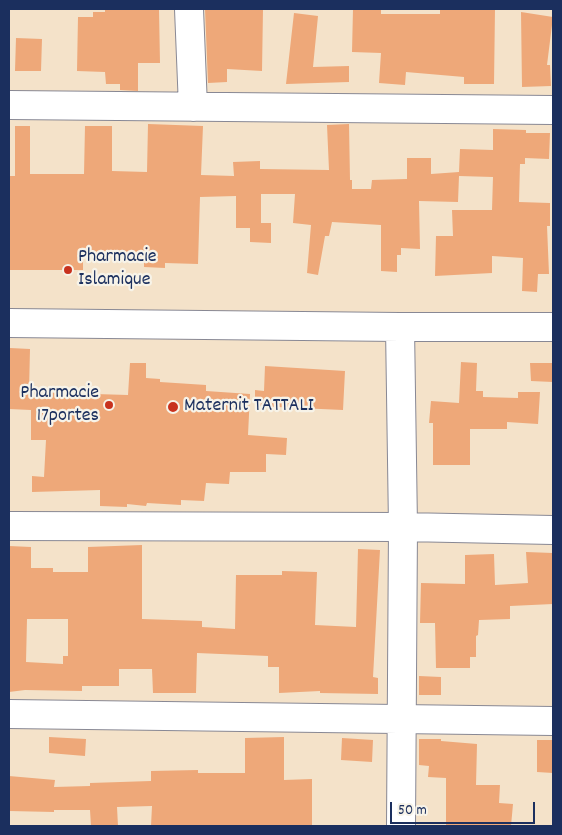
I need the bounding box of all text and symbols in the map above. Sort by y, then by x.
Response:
place label: Pharmacie Islamique [78,246,157,293]
marker: Pharmacie Islamique [62,264,74,276]
place label: Pharmacie 17portes [20,382,99,429]
place label: Maternit TATTALI [184,395,314,419]
marker: Pharmacie 17portes [103,399,115,411]
marker: Maternit TATTALI [166,400,180,414]
scale bar [392,792,537,824]
text: 50 m [398,800,427,822]

